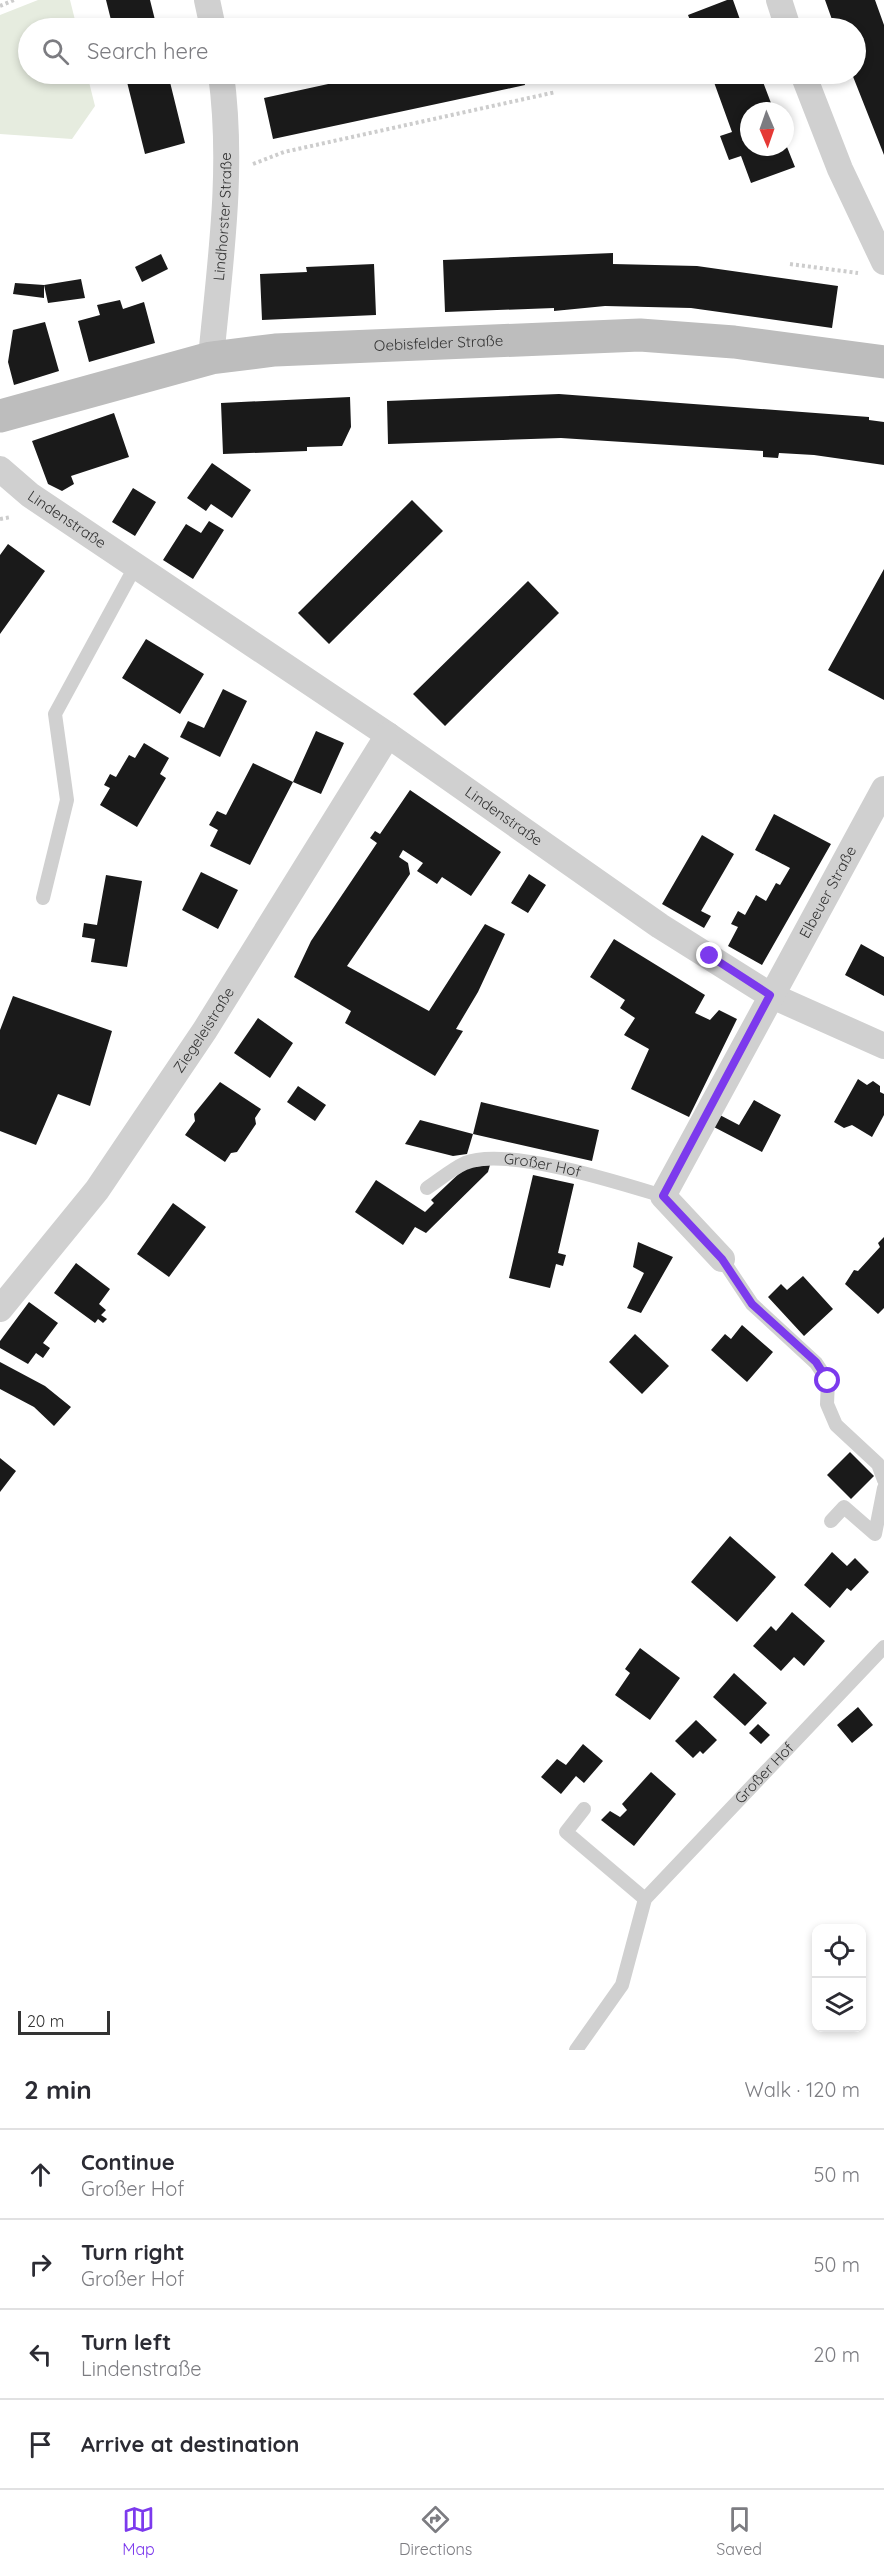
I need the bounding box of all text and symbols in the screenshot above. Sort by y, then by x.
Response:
search box [18,18,866,84]
icon: search [39,35,72,68]
text: Search here [87,37,208,65]
north arrow [740,102,794,156]
street label: Lindhorster Straße [209,152,235,282]
street label: Oebisfelder Straße [373,331,504,355]
street label: Lindenstraße [24,486,110,552]
street label: Lindenstraße [461,782,546,850]
street label: Elbeuer Straße [795,842,860,941]
route end [696,942,722,968]
street label: Ziegeleistraße [169,983,238,1076]
street label: Großer Hof [503,1149,584,1181]
route start [814,1367,840,1393]
street label: Großer Hof [730,1738,798,1808]
map controls [812,1924,866,2032]
button: locate [812,1924,866,1978]
button: layers [812,1978,866,2032]
scale bar [18,2008,110,2036]
text: 20 m [27,2011,64,2031]
text: 2 min [24,2073,92,2106]
text: Walk · 120 m [745,2077,860,2102]
text: Continue [81,2148,175,2176]
icon: ahead [24,2158,57,2191]
text: 50 m [814,2162,860,2187]
text: Großer Hof [81,2176,185,2201]
text: Turn right [81,2238,185,2266]
icon: right [24,2248,57,2281]
text: 50 m [814,2252,860,2277]
text: Großer Hof [81,2266,185,2291]
text: Turn left [81,2328,171,2356]
icon: left [24,2338,57,2371]
text: 20 m [813,2342,860,2367]
text: Lindenstraße [81,2356,202,2381]
icon: arrive [24,2428,57,2461]
text: Arrive at destination [81,2430,299,2458]
tab: Map [122,2503,155,2559]
tab: Directions [399,2503,472,2559]
tab: Saved [716,2503,762,2559]

